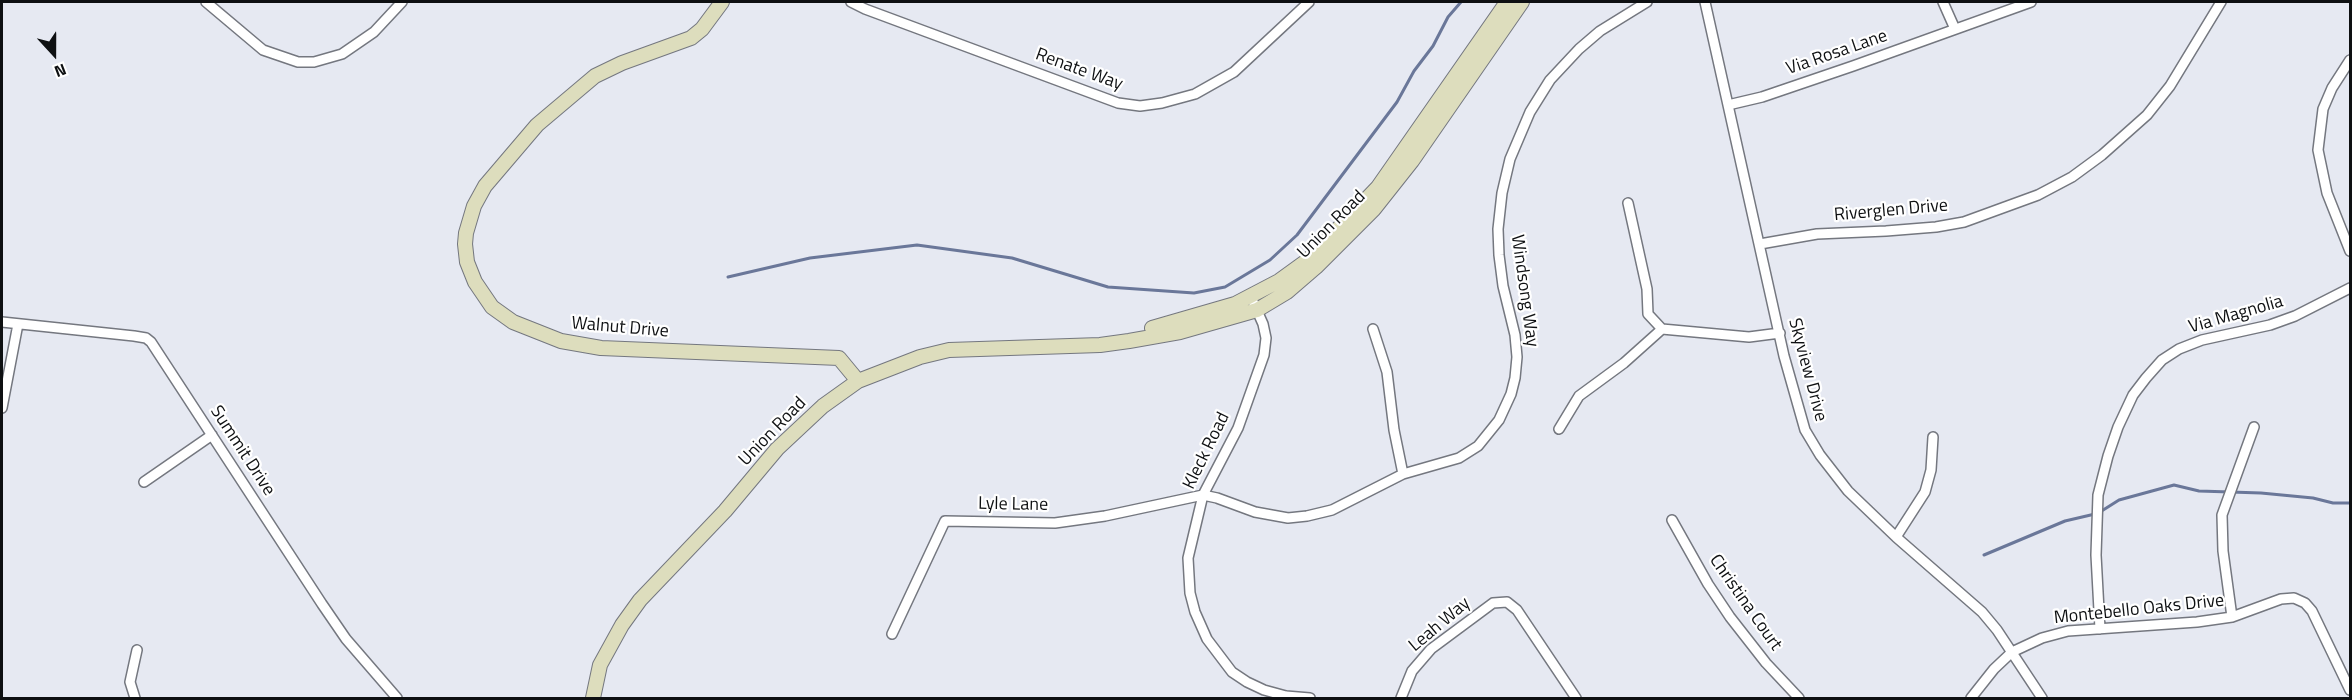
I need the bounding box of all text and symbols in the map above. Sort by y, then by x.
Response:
north arrow [24,24,84,84]
street label: Via Rosa Lane [1784,26,1890,80]
street label: Renate Way [1032,44,1126,96]
text: N [51,58,70,84]
street label: Union Road [1293,186,1371,264]
street label: Riverglen Drive [1833,195,1949,227]
street label: Windsong Way [1505,233,1543,349]
street label: Via Magnolia [2186,291,2286,339]
street label: Walnut Drive [570,313,670,343]
street label: Skyview Drive [1783,316,1831,424]
street label: Union Road [735,393,811,471]
street label: Summit Drive [205,402,279,500]
street label: Kleck Road [1179,409,1235,493]
street label: Lyle Lane [978,494,1048,516]
street label: Christina Court [1704,551,1786,655]
street label: Montebello Oaks Drive [2053,590,2225,630]
street label: Leah Way [1405,593,1475,657]

